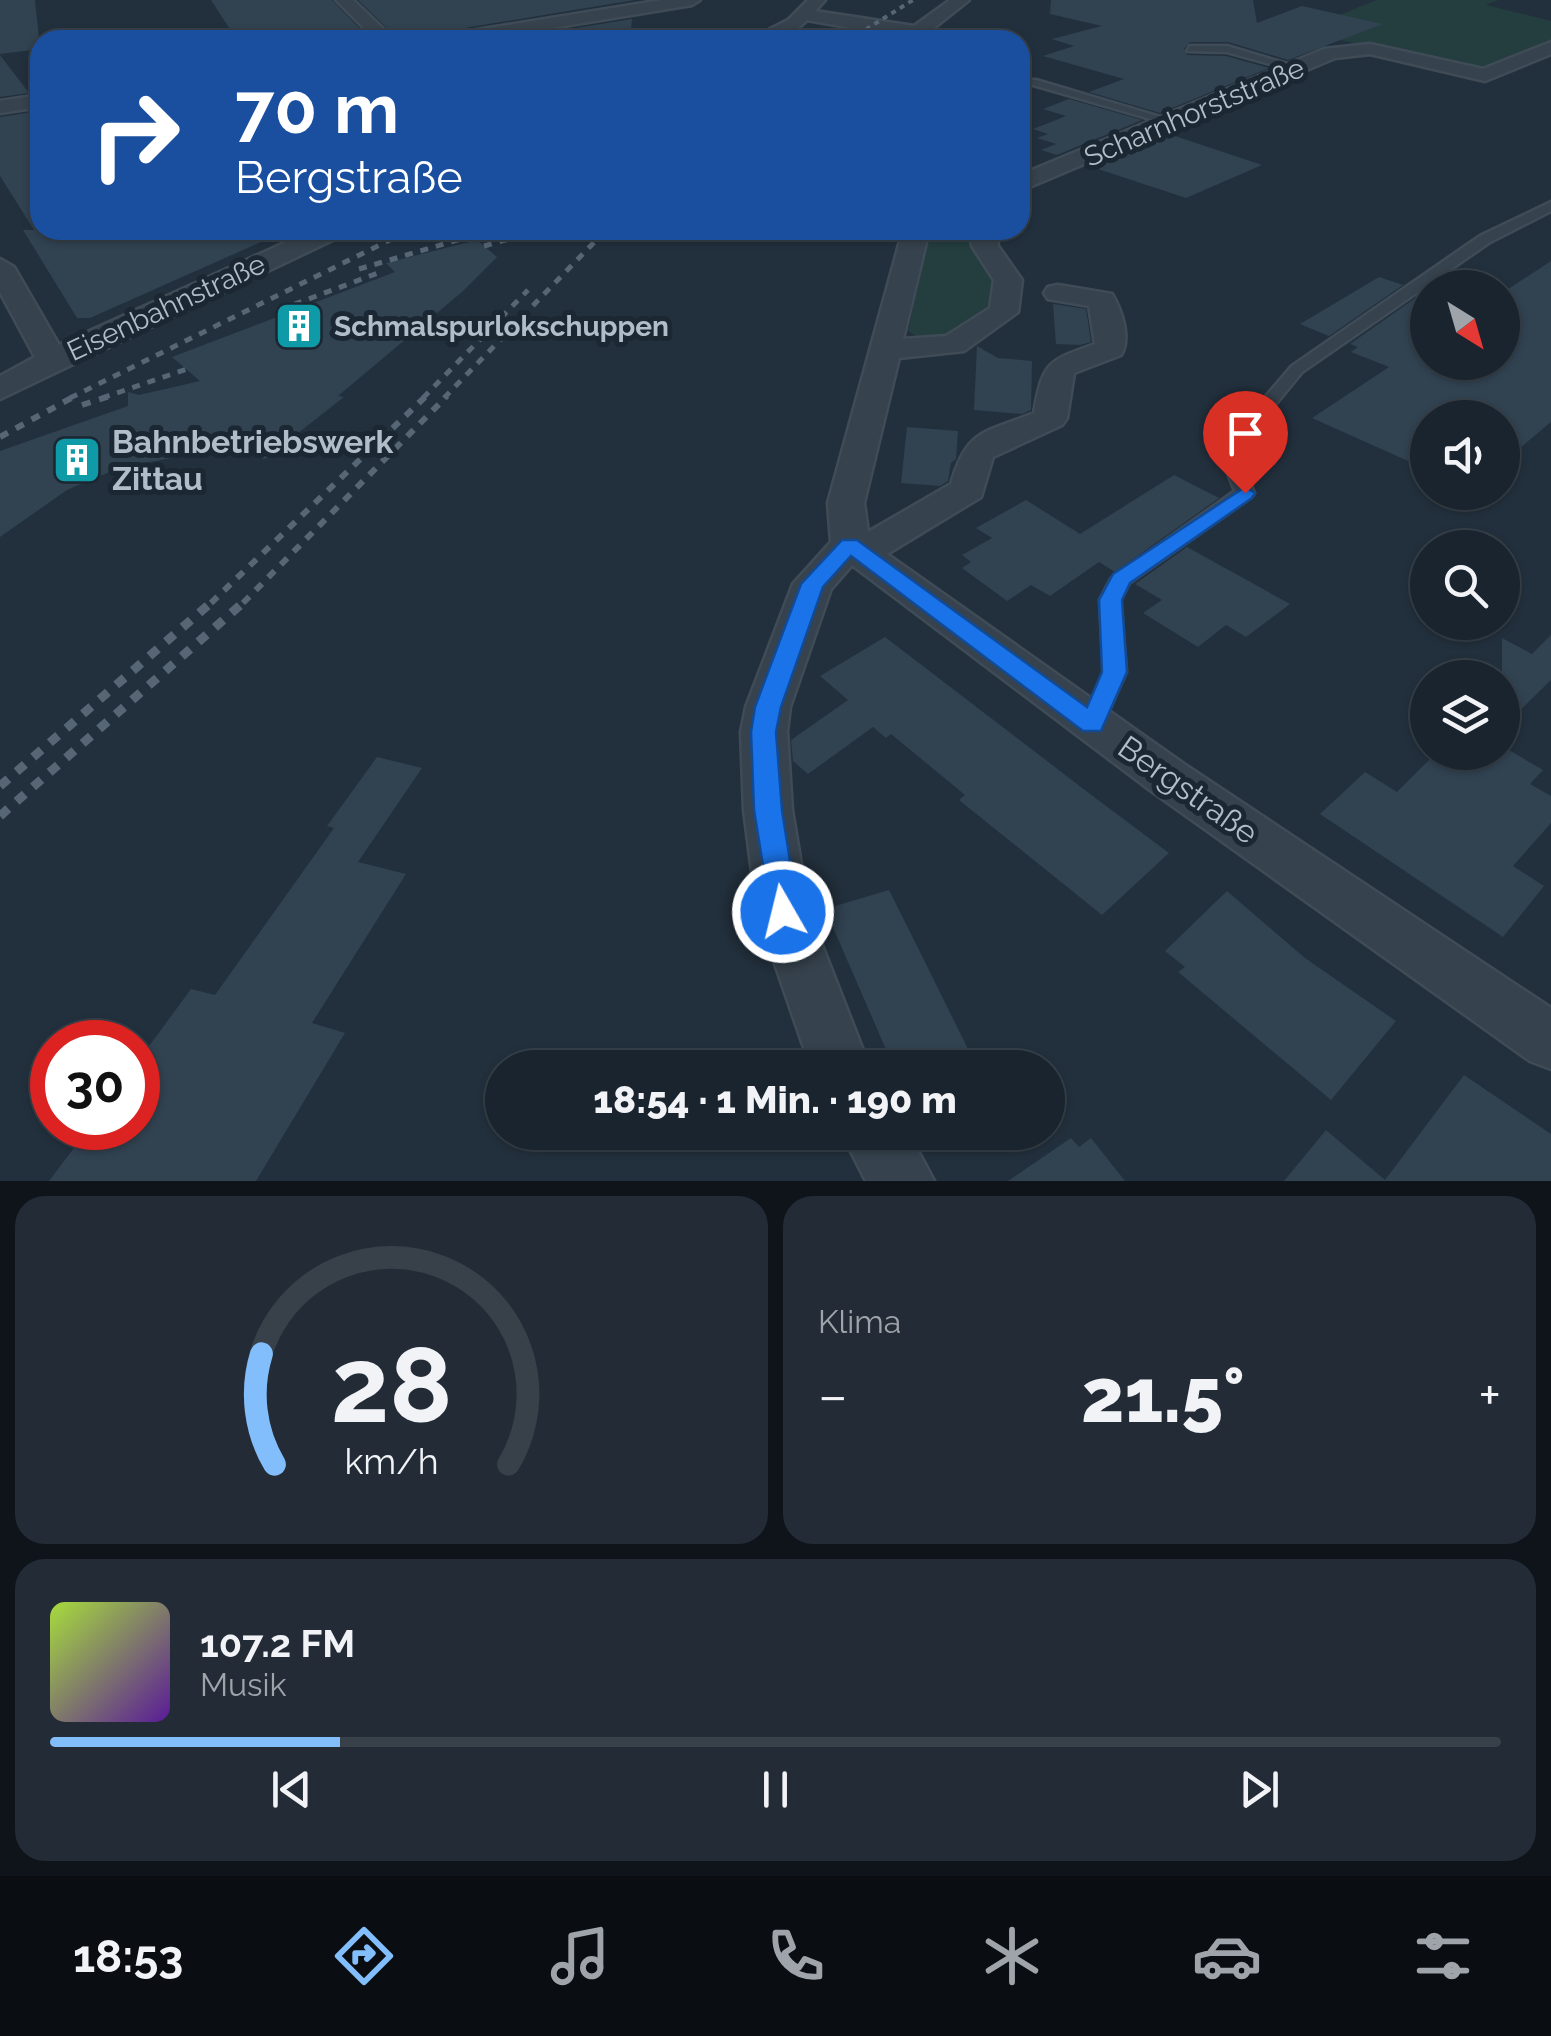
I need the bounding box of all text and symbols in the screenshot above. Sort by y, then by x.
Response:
street label: Scharnhorststraße [1079,51,1309,174]
text: 70 m [235,67,399,149]
icon: right [70,70,200,200]
text: Bergstraße [235,151,463,204]
street label: Eisenbahnstraße [62,247,270,368]
north arrow [1410,270,1520,380]
map controls [1410,270,1520,770]
building icon: Schmalspurlokschuppen [273,300,325,352]
place label: Schmalspurlokschuppen [334,310,669,343]
pin [1203,391,1288,494]
button: sound [1410,400,1520,510]
icon: arrive [1218,406,1273,461]
place label: Bahnbetriebswerk Zittau [112,423,394,497]
building icon: Bahnbetriebswerk Zittau [51,434,103,486]
button: search [1410,530,1520,640]
button: layers [1410,660,1520,770]
street label: Bergstraße [1111,728,1265,851]
position arrow [731,860,835,964]
speed limit sign: 30 [30,1020,160,1150]
text: 18:54 · 1 Min. · 190 m [593,1077,957,1122]
text: Klima [818,1303,901,1340]
text: 28 [331,1324,452,1446]
text: 21.5° [1081,1351,1245,1440]
text: − [818,1363,848,1428]
text: + [1478,1363,1501,1428]
text: km/h [344,1440,439,1482]
text: 107.2 FM [200,1621,355,1666]
text: Musik [200,1666,286,1703]
icon: previous [264,1762,319,1817]
icon: pause [748,1762,803,1817]
icon: next [1232,1762,1287,1817]
icon: directions [329,1921,399,1991]
icon: music [545,1921,615,1991]
icon: phone [761,1921,831,1991]
icon: climate [977,1921,1047,1991]
icon: car [1192,1921,1262,1991]
icon: filters [1408,1921,1478,1991]
text: 18:53 [73,1930,183,1983]

